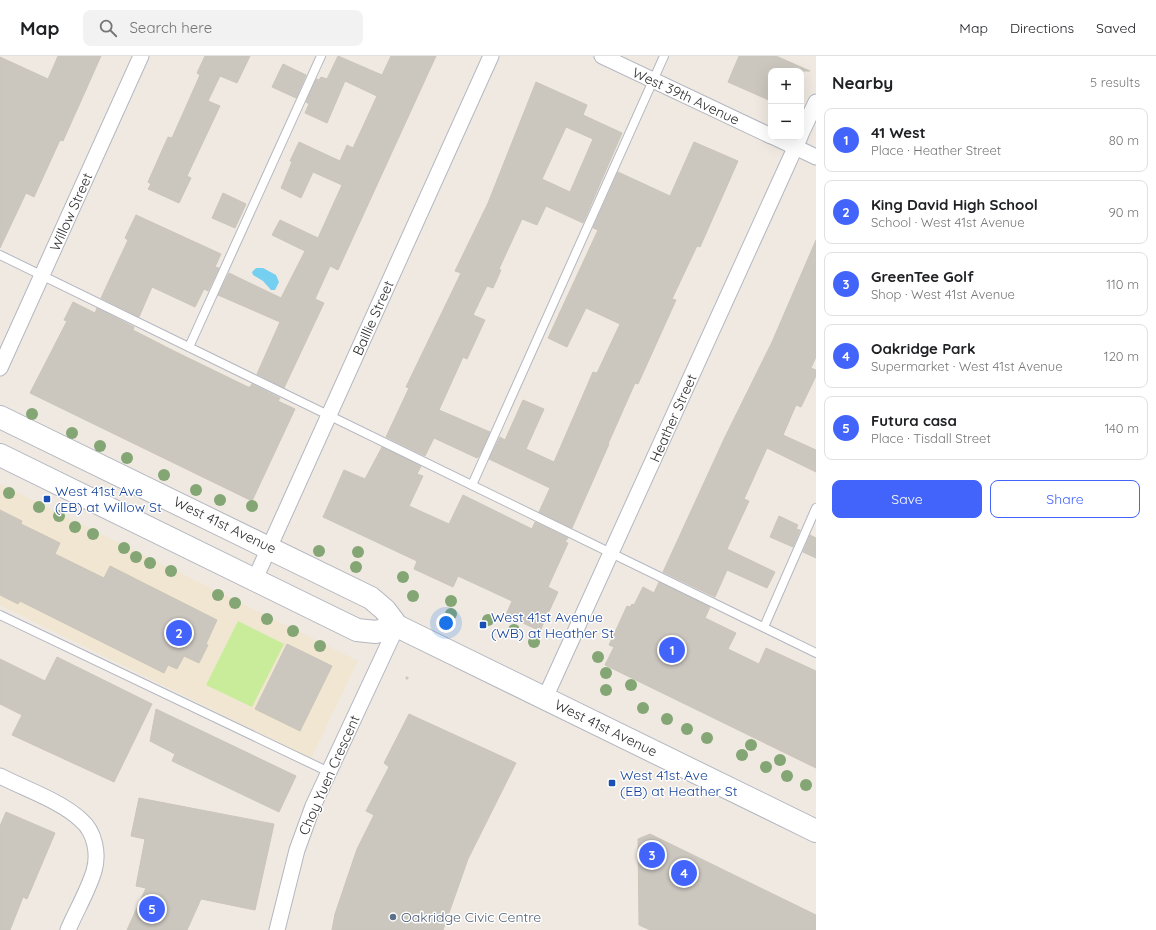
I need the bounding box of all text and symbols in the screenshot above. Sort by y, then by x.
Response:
search box [83,10,363,46]
text: Map [20,16,59,40]
icon: search [97,17,119,39]
text: Search here [129,18,212,37]
text: Map [959,19,988,37]
text: Directions [1010,19,1074,37]
text: Saved [1096,19,1136,37]
street label: West 39th Avenue [630,63,742,129]
map controls [768,68,804,140]
button: + [768,68,804,104]
text: Nearby [832,72,893,93]
text: 5 results [1090,74,1140,90]
button: − [768,104,804,140]
text: 41 West [871,123,926,142]
text: 1 [843,132,849,148]
text: 80 m [1109,132,1139,148]
text: Place · Heather Street [871,142,1001,158]
street label: Willow Street [46,170,96,254]
text: King David High School [871,195,1038,214]
text: 2 [842,204,850,220]
text: 90 m [1109,204,1139,220]
text: School · West 41st Avenue [871,214,1025,230]
text: GreenTee Golf [871,267,974,286]
text: 3 [843,276,849,292]
text: 110 m [1106,276,1139,292]
street label: Baillie Street [349,278,398,358]
text: Shop · West 41st Avenue [871,286,1015,302]
text: Oakridge Park [871,339,976,358]
text: 4 [842,348,850,364]
text: 120 m [1104,348,1139,364]
text: Supermarket · West 41st Avenue [871,358,1063,374]
street label: Heather Street [646,371,701,465]
text: Futura casa [871,411,957,430]
text: 5 [842,420,850,436]
text: 140 m [1104,420,1139,436]
text: Place · Tisdall Street [871,430,991,446]
button: Save [832,480,982,518]
button: Share [990,480,1140,518]
place label: West 41st Ave (EB) at Willow St [55,482,162,516]
street label: West 41st Avenue [171,492,279,558]
marker: West 41st Ave (EB) at Willow St [42,494,52,504]
place label: West 41st Avenue (WB) at Heather St [491,608,614,642]
your location [436,613,456,633]
pin: 2 [166,618,192,648]
marker: West 41st Avenue (WB) at Heather St [478,620,488,630]
pin: 1 [659,635,685,665]
street label: West 41st Avenue [552,695,660,761]
street label: Choy Yuen Crescent [294,712,364,838]
place label: West 41st Ave (EB) at Heather St [620,766,738,800]
marker: West 41st Ave (EB) at Heather St [607,778,617,788]
pin: 3 [639,840,665,870]
pin: 4 [671,858,697,888]
pin: 5 [139,894,165,924]
place label: Oakridge Civic Centre [401,908,541,926]
marker: Oakridge Civic Centre [388,912,398,922]

